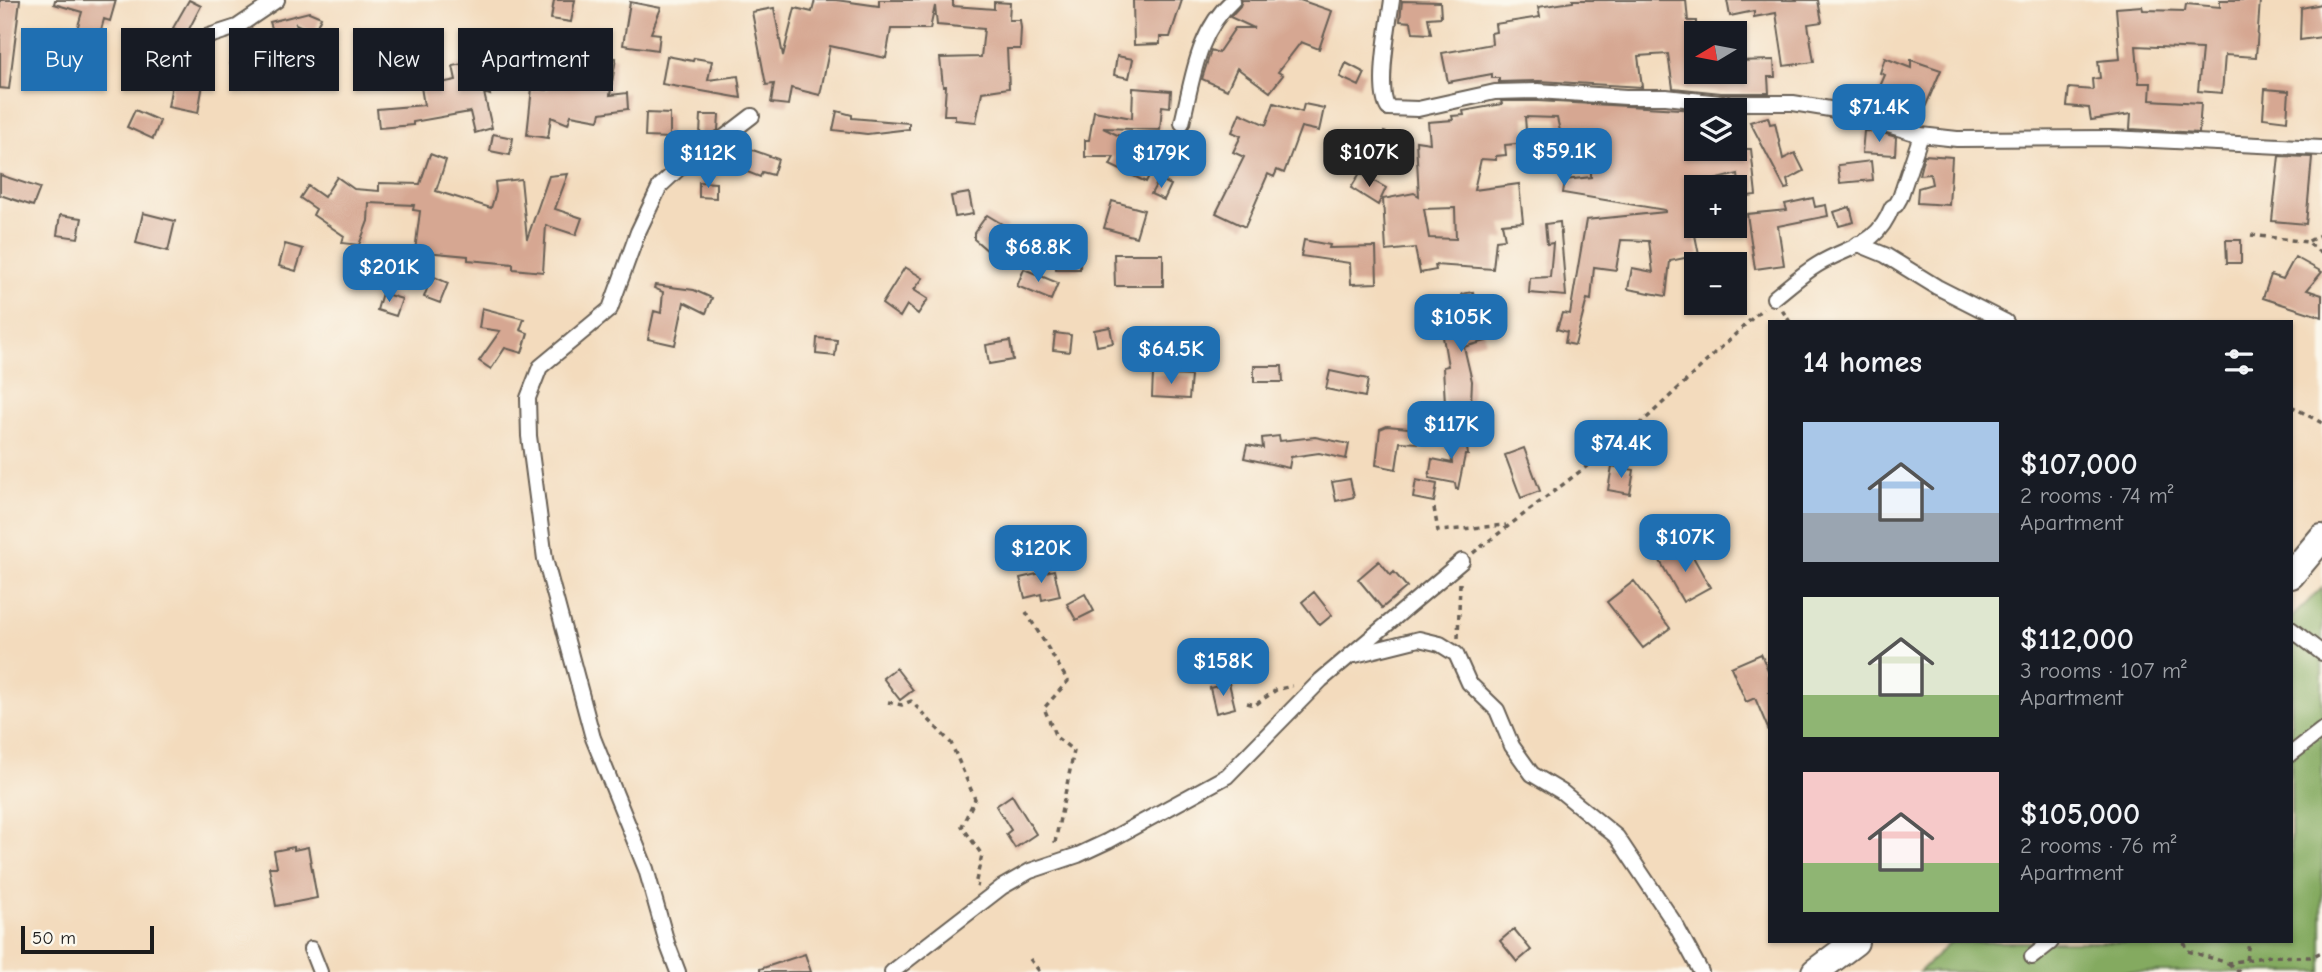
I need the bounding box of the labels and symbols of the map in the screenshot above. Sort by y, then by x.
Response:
north arrow [1684,21,1746,84]
pin: $71.4K [1822,85,1936,144]
pin: $59.1K [1507,128,1621,188]
pin: $112K [659,130,757,190]
pin: $179K [1112,130,1210,190]
pin: $107K [1320,130,1418,189]
pin: $68.8K [981,224,1095,284]
pin: $201K [340,244,438,304]
pin: $105K [1412,294,1510,354]
pin: $64.5K [1114,326,1228,386]
pin: $117K [1402,402,1500,461]
pin: $74.4K [1564,420,1678,480]
pin: $107K [1636,514,1734,574]
pin: $120K [992,526,1090,585]
pin: $158K [1174,638,1272,698]
scale bar [21,923,154,955]

